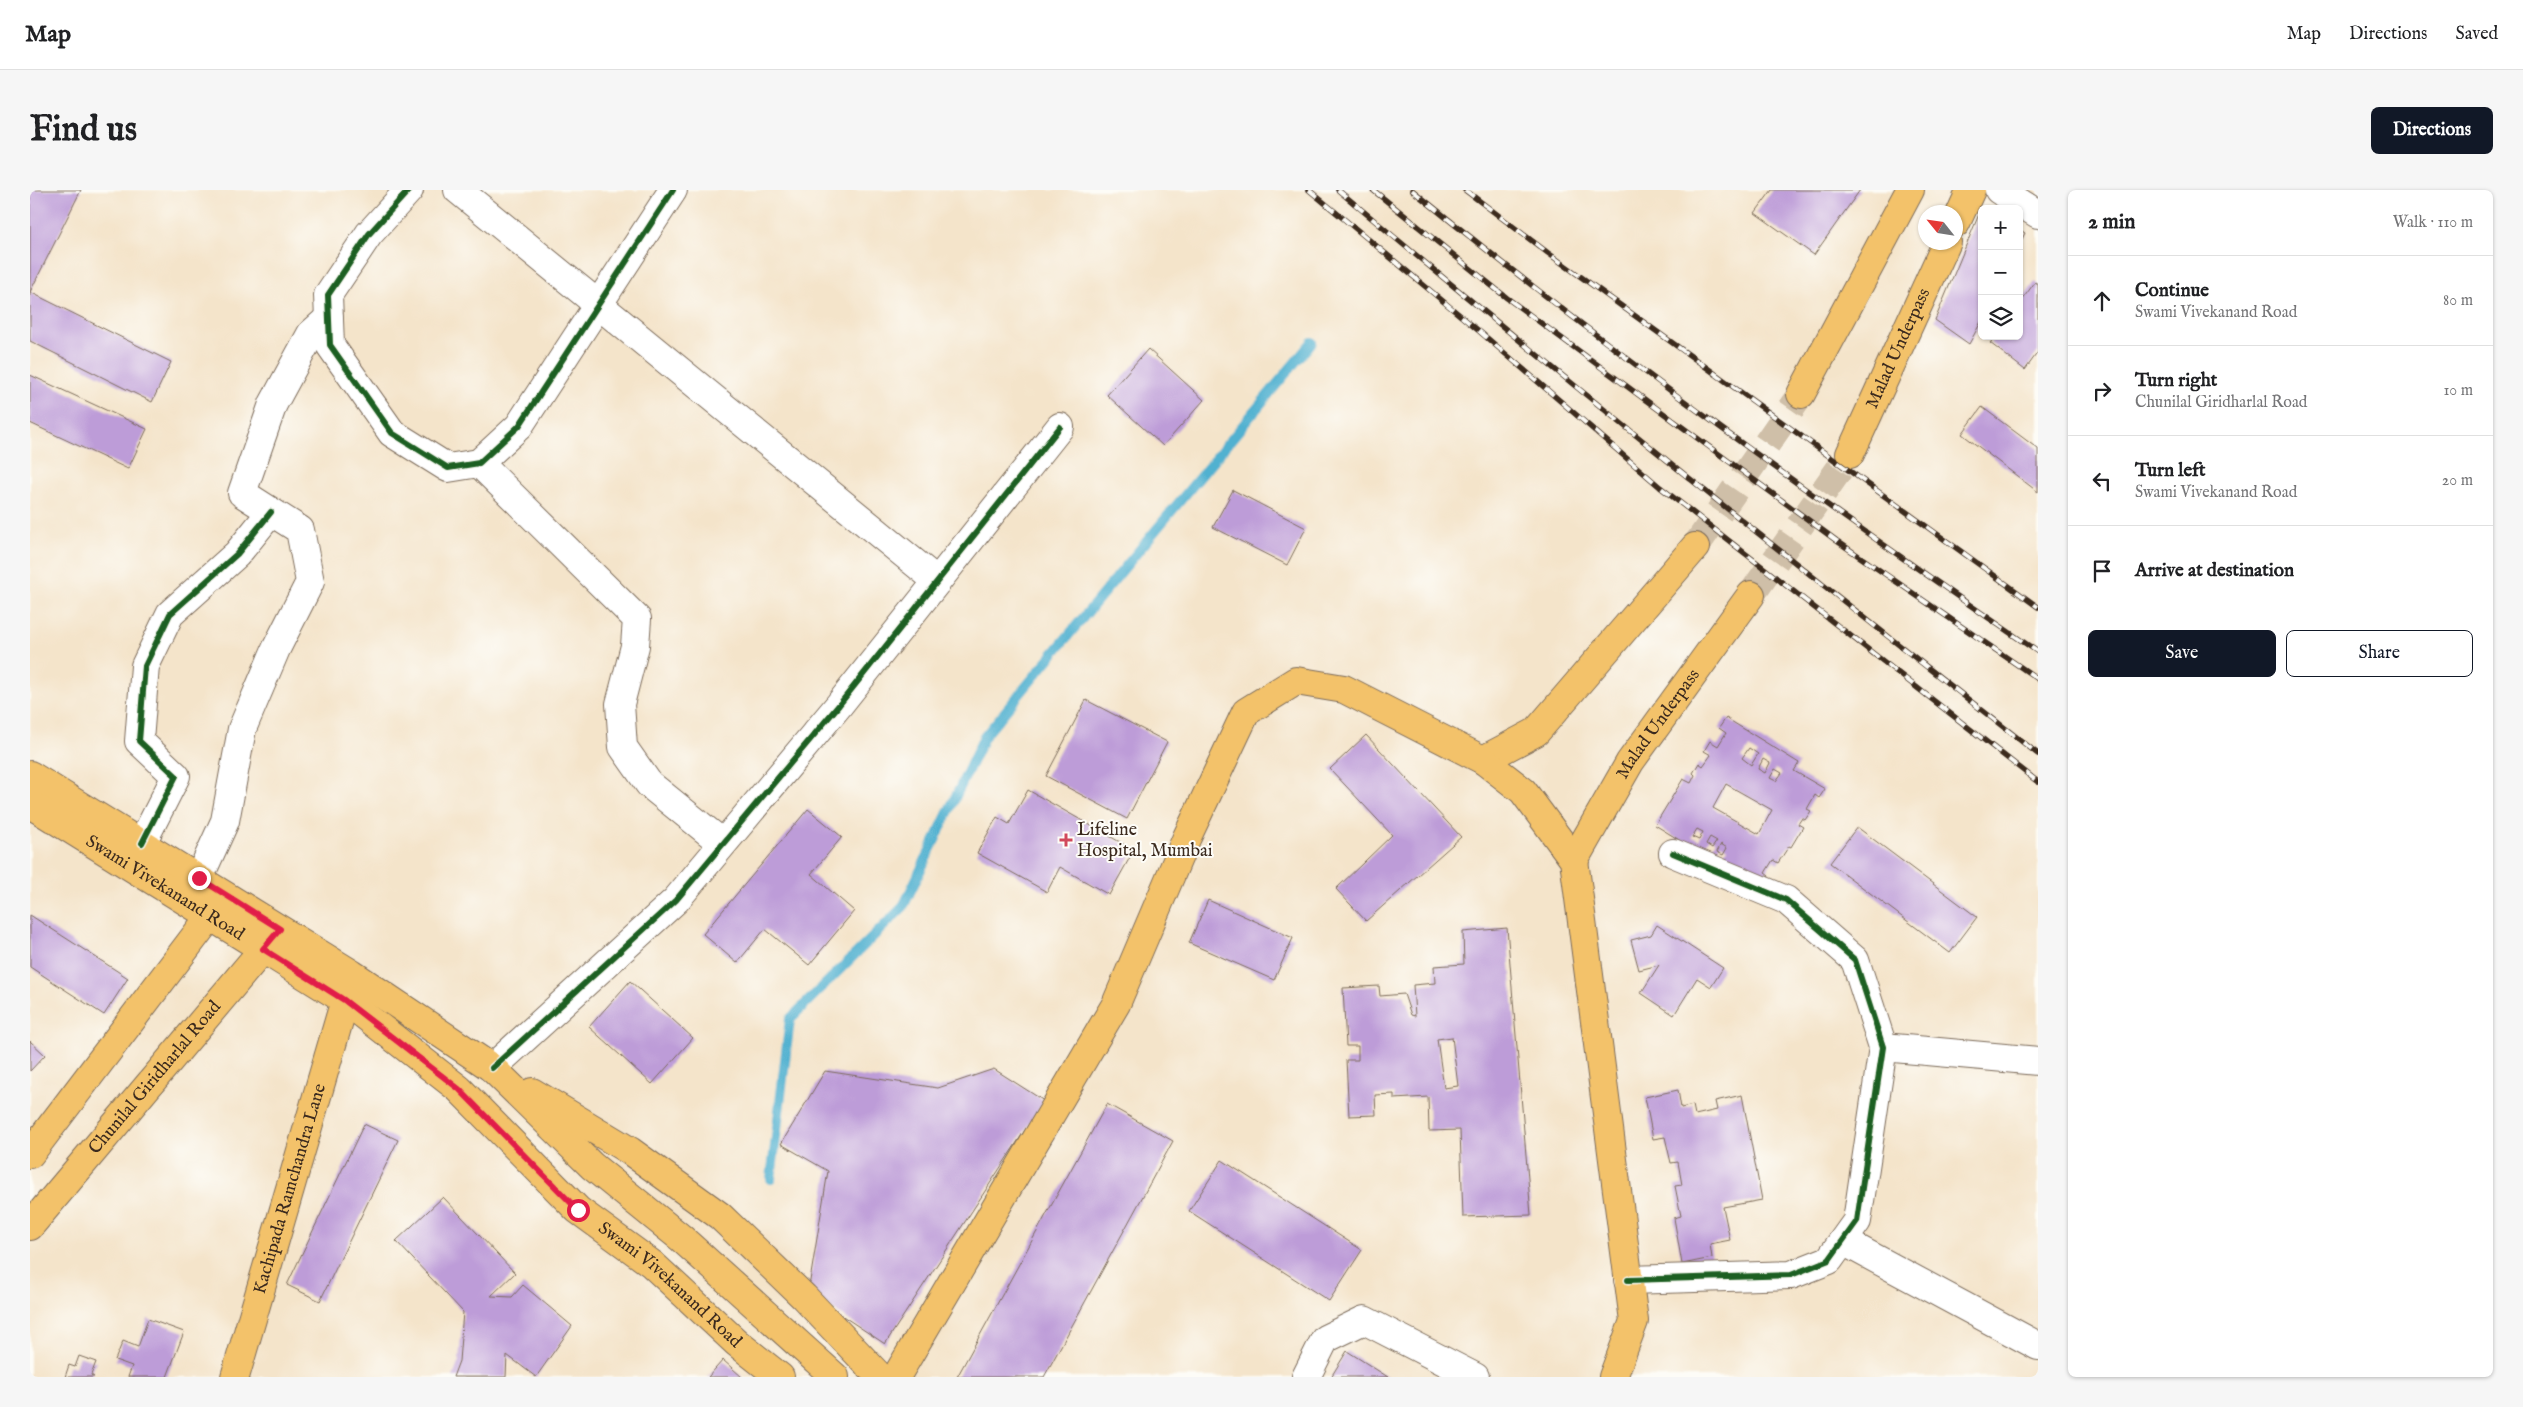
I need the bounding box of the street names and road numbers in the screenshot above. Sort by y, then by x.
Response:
street label: Malad Underpass [1861,285,1936,412]
street label: Malad Underpass [1611,664,1705,783]
street label: Swami Vivekanand Road [81,830,249,946]
street label: Chunilal Giridharlal Road [84,996,226,1159]
street label: Kachipada Ramchandra Lane [248,1081,331,1297]
street label: Swami Vivekanand Road [593,1217,747,1353]

